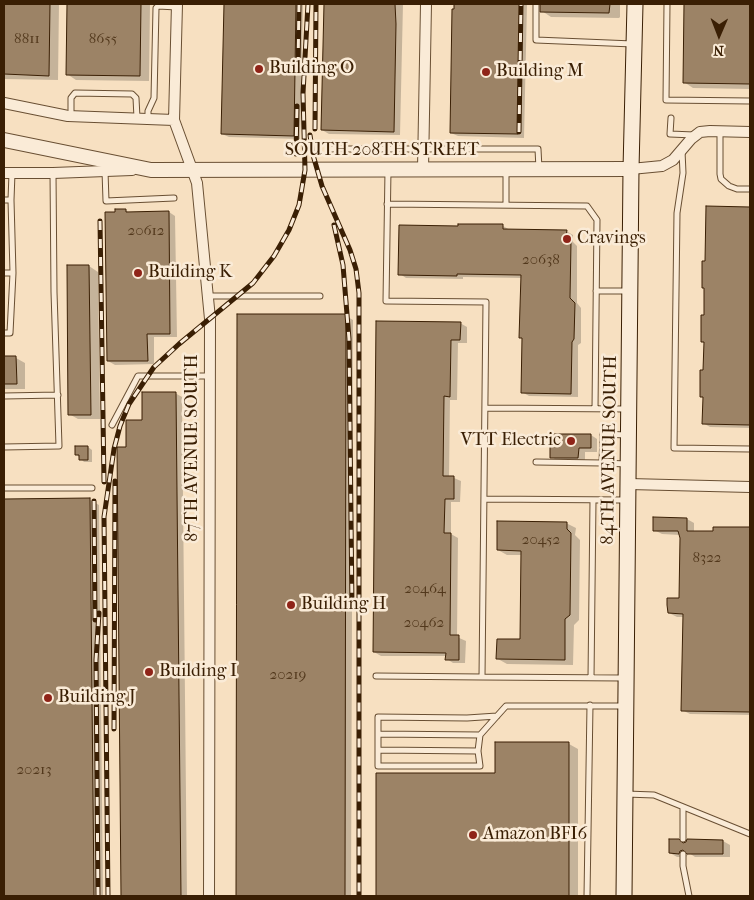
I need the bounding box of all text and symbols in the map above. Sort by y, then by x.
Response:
north arrow [694,10,744,60]
house number: 8811 [14,30,40,48]
house number: 8655 [89,30,117,48]
text: N [713,42,724,59]
place label: Building O [269,58,354,80]
place label: Building M [496,61,584,83]
marker: Building O [253,63,265,75]
marker: Building M [480,66,492,78]
street label: SOUTH 208TH STREET [285,140,479,162]
house number: 20612 [127,222,165,240]
place label: Cravings [577,228,646,250]
marker: Cravings [561,233,573,245]
house number: 20638 [522,251,560,269]
place label: Building K [148,262,232,284]
marker: Building K [132,267,144,279]
street label: 87TH AVENUE SOUTH [182,354,204,542]
street label: 84TH AVENUE SOUTH [598,355,622,545]
place label: VTT Electric [461,430,561,452]
marker: VTT Electric [565,435,577,447]
house number: 20452 [522,531,560,549]
house number: 8322 [692,549,722,567]
house number: 20464 [404,580,446,598]
place label: Building H [301,594,386,616]
marker: Building H [285,599,297,611]
house number: 20462 [404,614,444,632]
place label: Building I [159,661,237,683]
marker: Building I [143,666,155,678]
house number: 20219 [270,666,306,684]
place label: Building J [58,687,136,709]
marker: Building J [42,692,54,704]
house number: 20213 [16,761,52,779]
place label: Amazon BFI6 [483,824,587,846]
marker: Amazon BFI6 [467,829,479,841]

